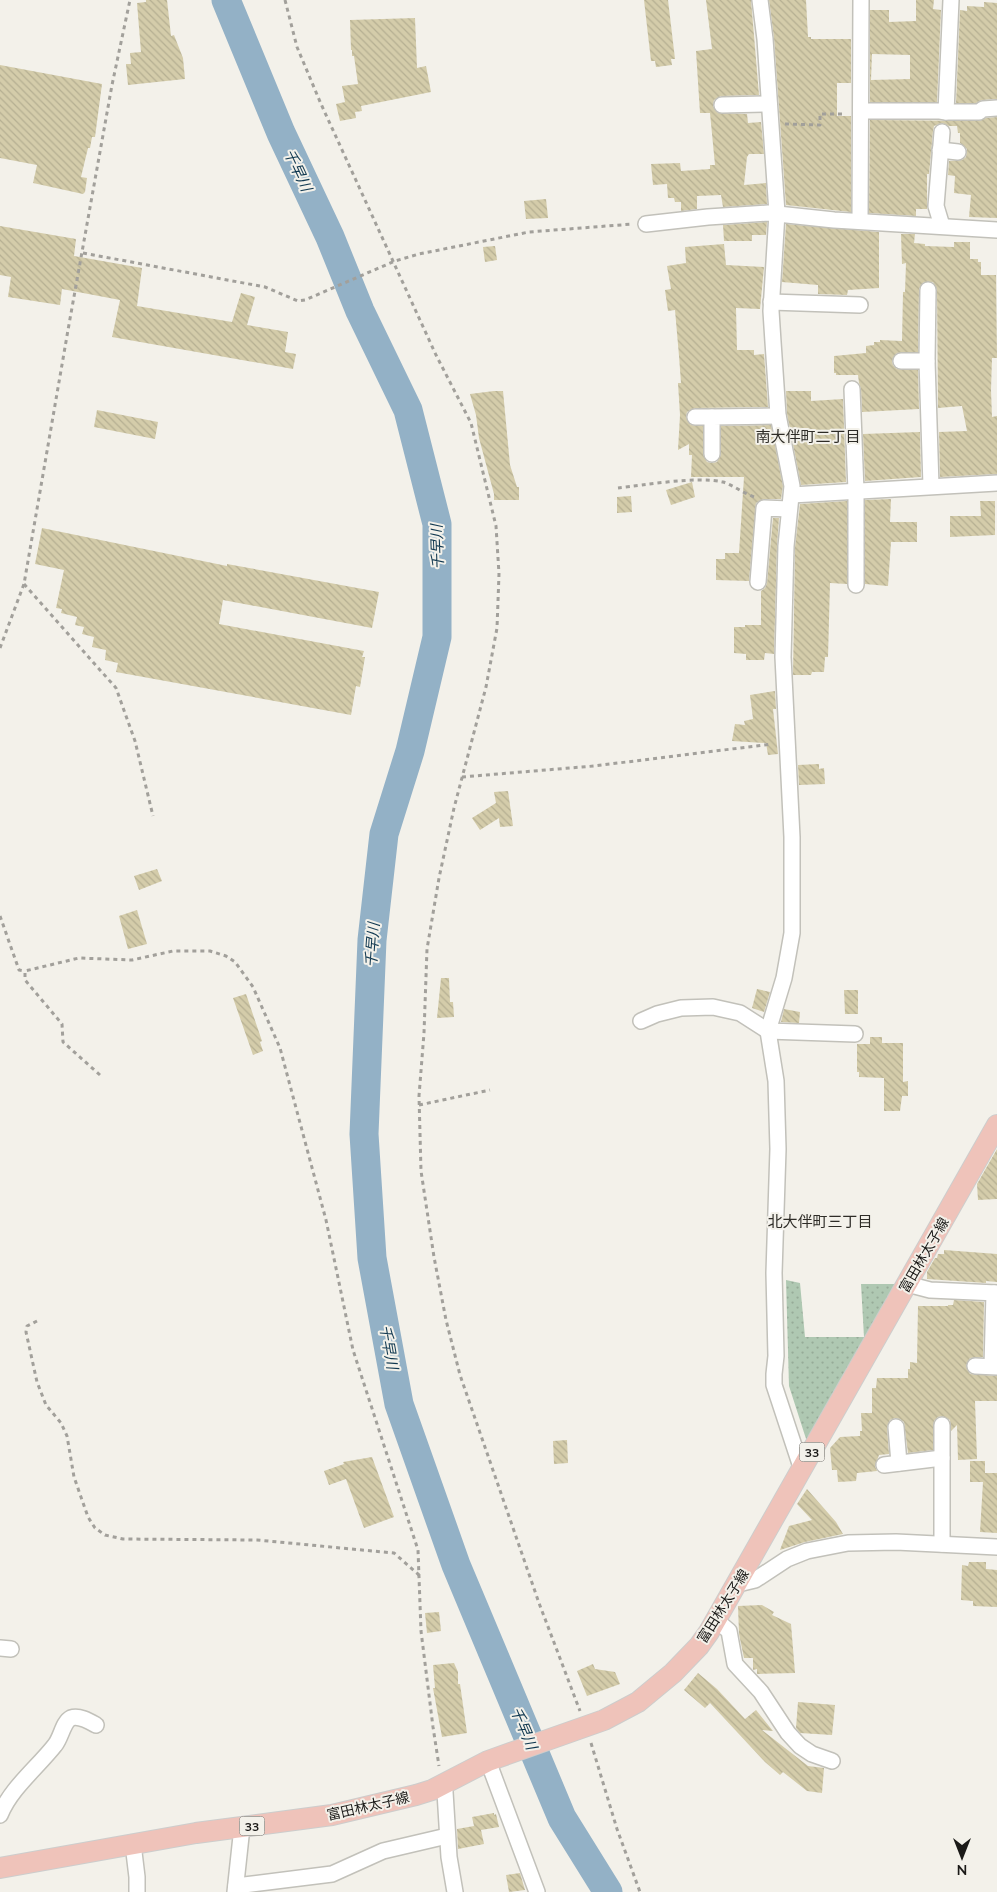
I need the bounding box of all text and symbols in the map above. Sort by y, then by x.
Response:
water label: 千早川 [280,146,317,196]
district label: 南大伴町二丁目 [755,427,861,446]
water label: 千早川 [427,522,447,570]
water label: 千早川 [361,920,383,968]
district label: 北大伴町三丁目 [767,1212,873,1231]
street label: 富田林太子線 [895,1214,953,1296]
water label: 千早川 [376,1323,403,1373]
road number: 33 [800,1442,824,1461]
street label: 富田林太子線 [693,1566,753,1646]
water label: 千早川 [506,1704,542,1754]
street label: 富田林太子線 [325,1788,411,1824]
road number: 33 [240,1816,264,1835]
north arrow [937,1832,987,1882]
text: N [957,1861,967,1879]

